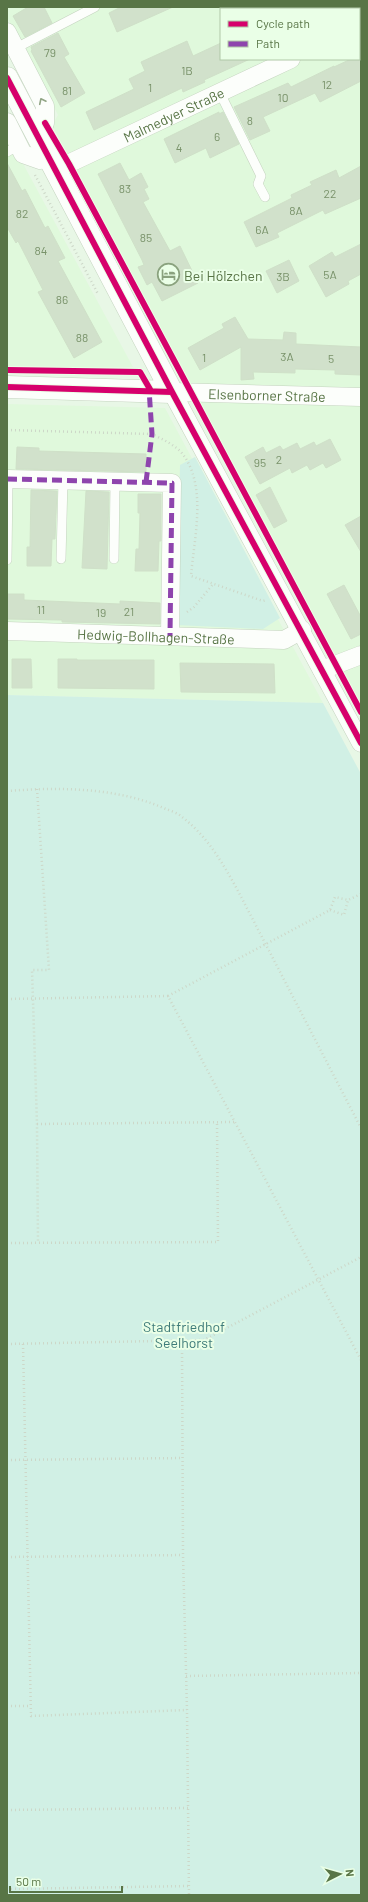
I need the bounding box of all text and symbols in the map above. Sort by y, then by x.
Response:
legend [220,8,360,60]
text: Cycle path [256,16,310,30]
text: Path [256,36,280,50]
house number: 79 [44,45,56,59]
house number: 1B [181,63,193,77]
house number: 12 [322,77,332,91]
house number: 1 [148,80,152,94]
house number: 81 [62,83,72,97]
street label: Malmedyer Straße [120,83,227,145]
house number: 10 [278,90,288,104]
one-way arrow [39,97,47,105]
house number: 8 [247,113,253,127]
house number: 6 [214,129,220,143]
house number: 4 [176,140,182,154]
house number: 83 [119,181,131,195]
house number: 22 [324,186,336,200]
house number: 8A [289,203,303,217]
house number: 82 [16,206,28,220]
house number: 6A [255,222,269,236]
house number: 85 [140,230,152,244]
house number: 84 [35,243,47,257]
hotel icon: Bei Hölzchen [155,262,181,288]
place label: Bei Hölzchen [184,267,262,284]
house number: 5A [323,267,337,281]
house number: 3B [276,269,290,283]
house number: 86 [56,292,68,306]
house number: 88 [76,330,88,344]
house number: 3A [280,349,294,363]
house number: 1 [202,350,206,364]
house number: 5 [328,351,334,365]
street label: Elsenborner Straße [208,384,326,405]
house number: 2 [276,452,282,466]
house number: 95 [254,455,266,469]
house number: 11 [37,602,45,616]
house number: 21 [124,604,134,618]
house number: 19 [96,605,106,619]
street label: Hedwig-Bollhagen-Straße [77,625,235,647]
park label: Stadtfriedhof Seelhorst [143,1318,225,1351]
north arrow [320,1854,360,1894]
scale bar [10,1868,122,1894]
text: N [344,1869,357,1877]
text: 50 m [16,1874,41,1888]

